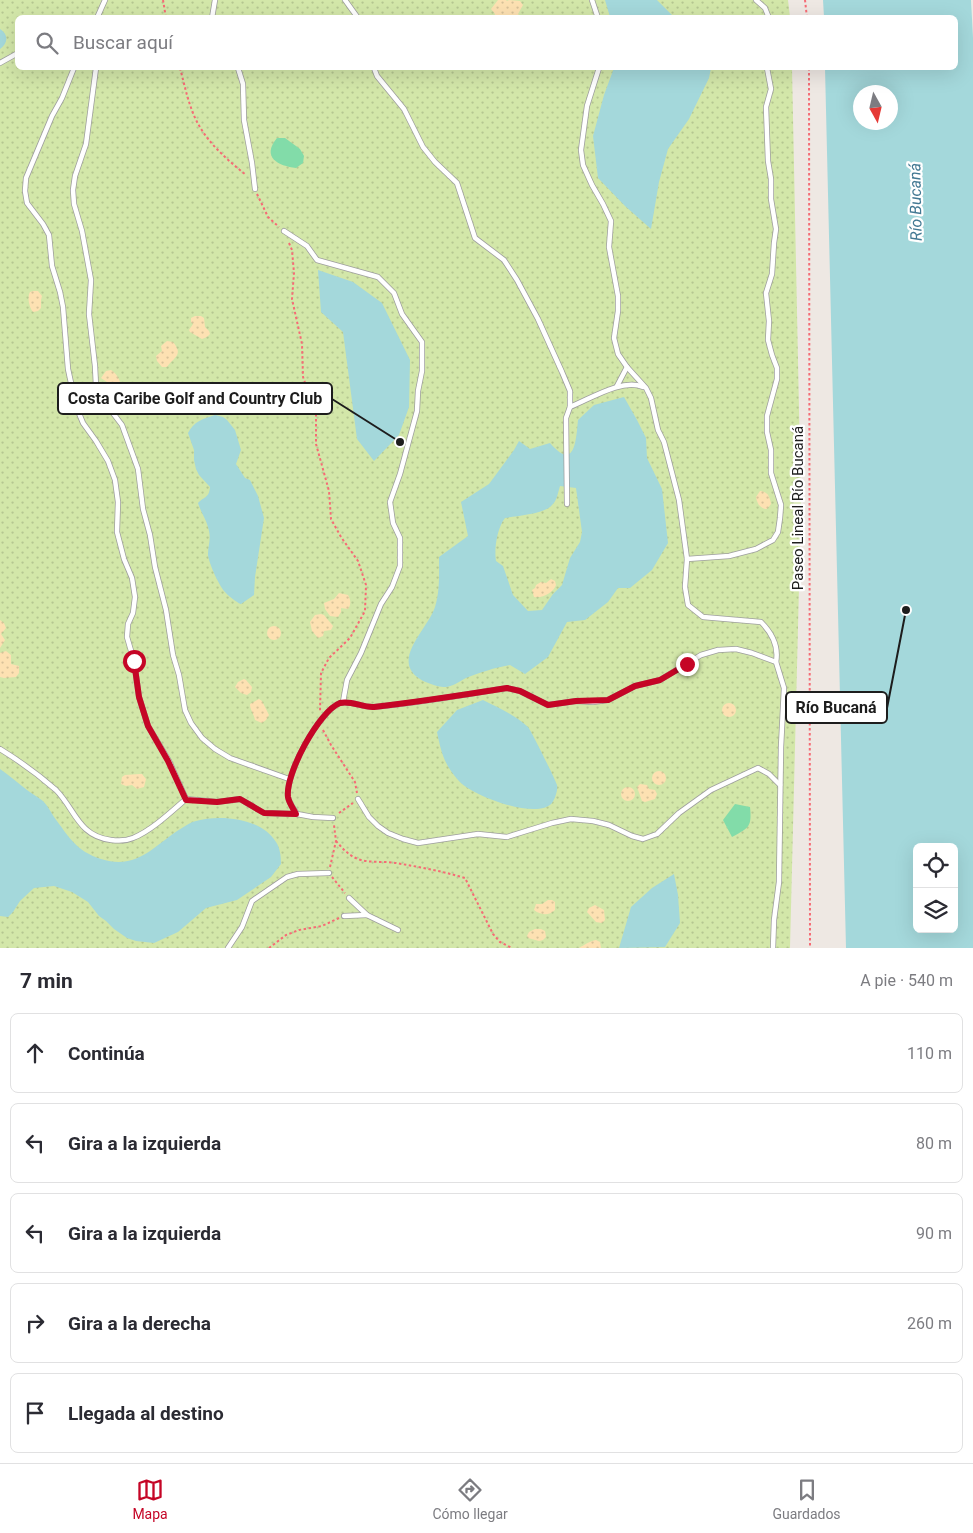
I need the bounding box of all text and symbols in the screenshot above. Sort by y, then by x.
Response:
search box [15,15,958,70]
icon: search [33,29,61,57]
text: Buscar aquí [73,31,173,54]
north arrow [853,85,898,130]
water label: Río Bucaná [905,162,926,241]
callout: Costa Caribe Golf and Country Club [58,383,332,414]
text: Costa Caribe Golf and Country Club [68,389,322,408]
street label: Paseo Lineal Río Bucaná [789,426,807,590]
route start [123,650,146,673]
route end [676,653,699,676]
callout: Río Bucaná [786,692,887,723]
text: Río Bucaná [795,698,877,717]
map controls [913,843,958,933]
button: locate [913,843,958,888]
button: layers [913,888,958,933]
text: 7 min [20,969,73,993]
text: A pie · 540 m [860,971,953,990]
icon: ahead [21,1039,49,1067]
text: Continúa [68,1042,145,1065]
text: 110 m [907,1044,952,1063]
icon: left [21,1129,49,1157]
text: Gira a la izquierda [68,1132,221,1155]
text: 80 m [916,1134,952,1153]
icon: left [21,1219,49,1247]
text: Gira a la izquierda [68,1222,221,1245]
text: 90 m [916,1224,952,1243]
icon: right [21,1309,49,1337]
text: Gira a la derecha [68,1312,211,1335]
text: 260 m [907,1314,952,1333]
icon: arrive [21,1399,49,1427]
text: Llegada al destino [68,1402,224,1425]
tab: Mapa [132,1476,168,1522]
tab: Cómo llegar [432,1476,508,1522]
tab: Guardados [773,1476,841,1522]

